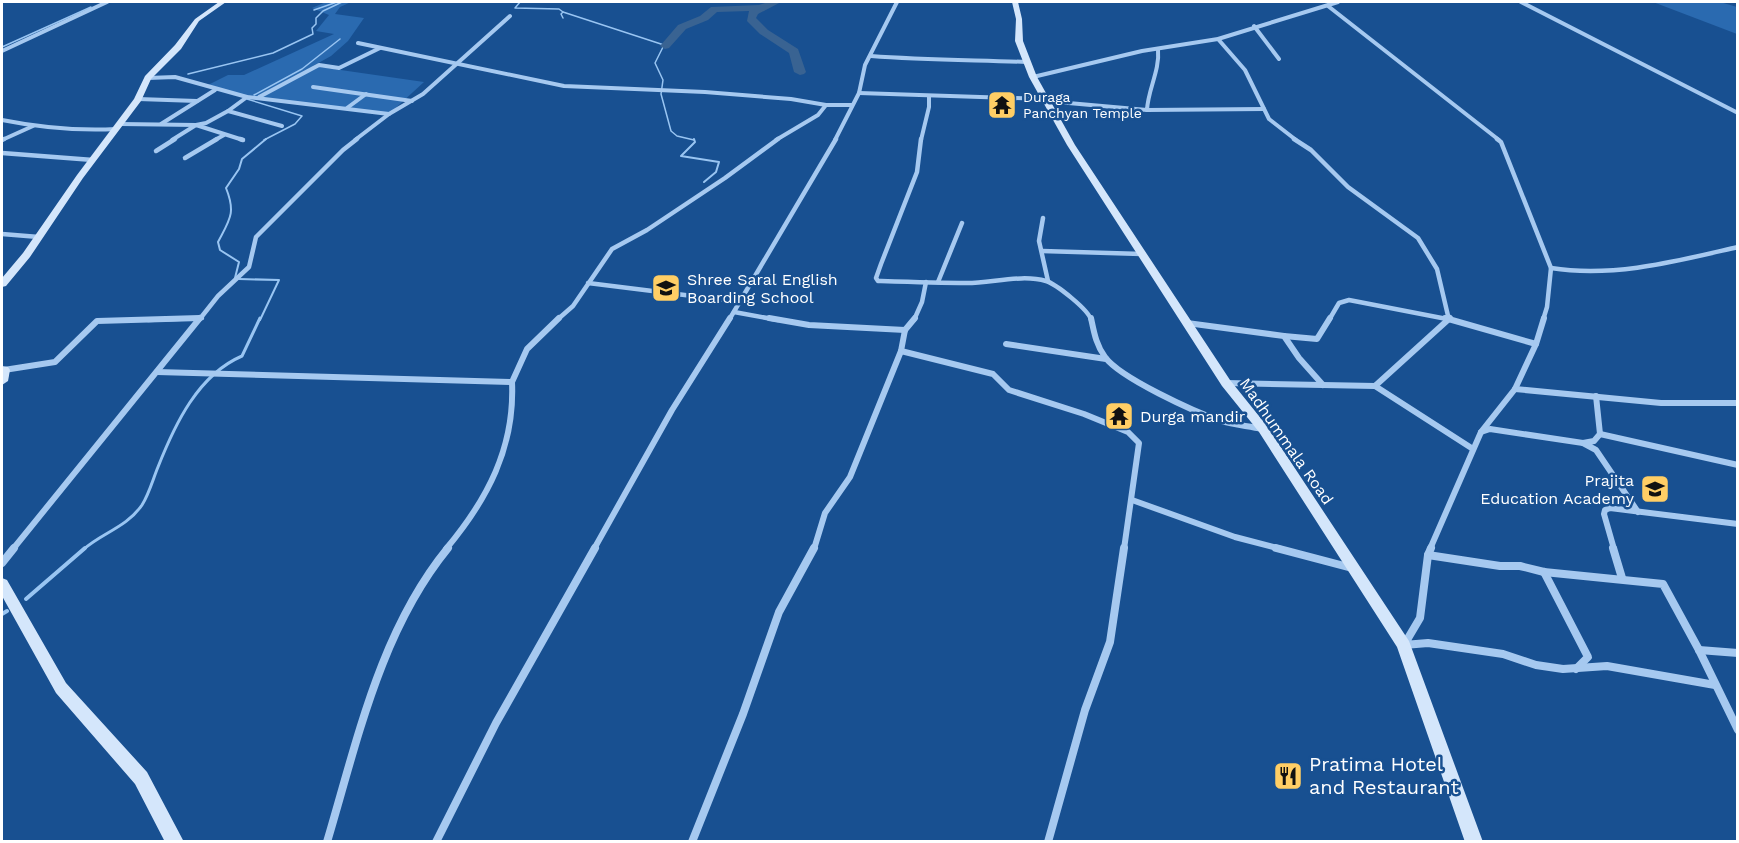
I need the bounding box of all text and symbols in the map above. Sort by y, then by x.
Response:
temple icon: Duraga Panchyan Temple [986,89,1018,121]
place label: Duraga Panchyan Temple [1023,89,1142,121]
place label: Shree Saral English Boarding School [687,270,838,307]
school or university icon: Shree Saral English Boarding School [650,272,682,304]
street label: Madhummala Road [1236,374,1337,508]
temple icon: Durga mandir [1103,400,1135,432]
place label: Durga mandir [1140,407,1246,426]
place label: Prajita Education Academy [1480,471,1635,508]
school or university icon: Prajita Education Academy [1639,473,1671,505]
place label: Pratima Hotel and Restaurant [1309,752,1460,799]
restaurant icon: Pratima Hotel and Restaurant [1272,760,1304,792]

